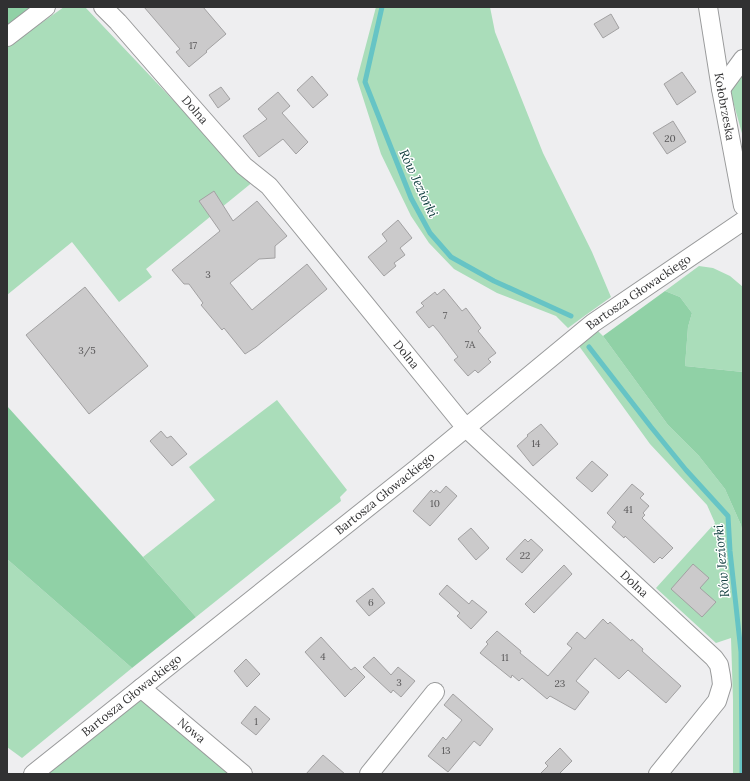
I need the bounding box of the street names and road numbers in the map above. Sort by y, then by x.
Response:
street label: Kołobrzeska [712,72,739,142]
street label: Dolna [179,92,212,127]
street label: Bartosza Głowackiego [583,251,693,333]
street label: Dolna [390,337,423,372]
street label: Bartosza Głowackiego [332,449,438,538]
street label: Dolna [617,567,652,600]
street label: Bartosza Głowackiego [78,651,184,739]
street label: Nowa [175,714,209,746]

